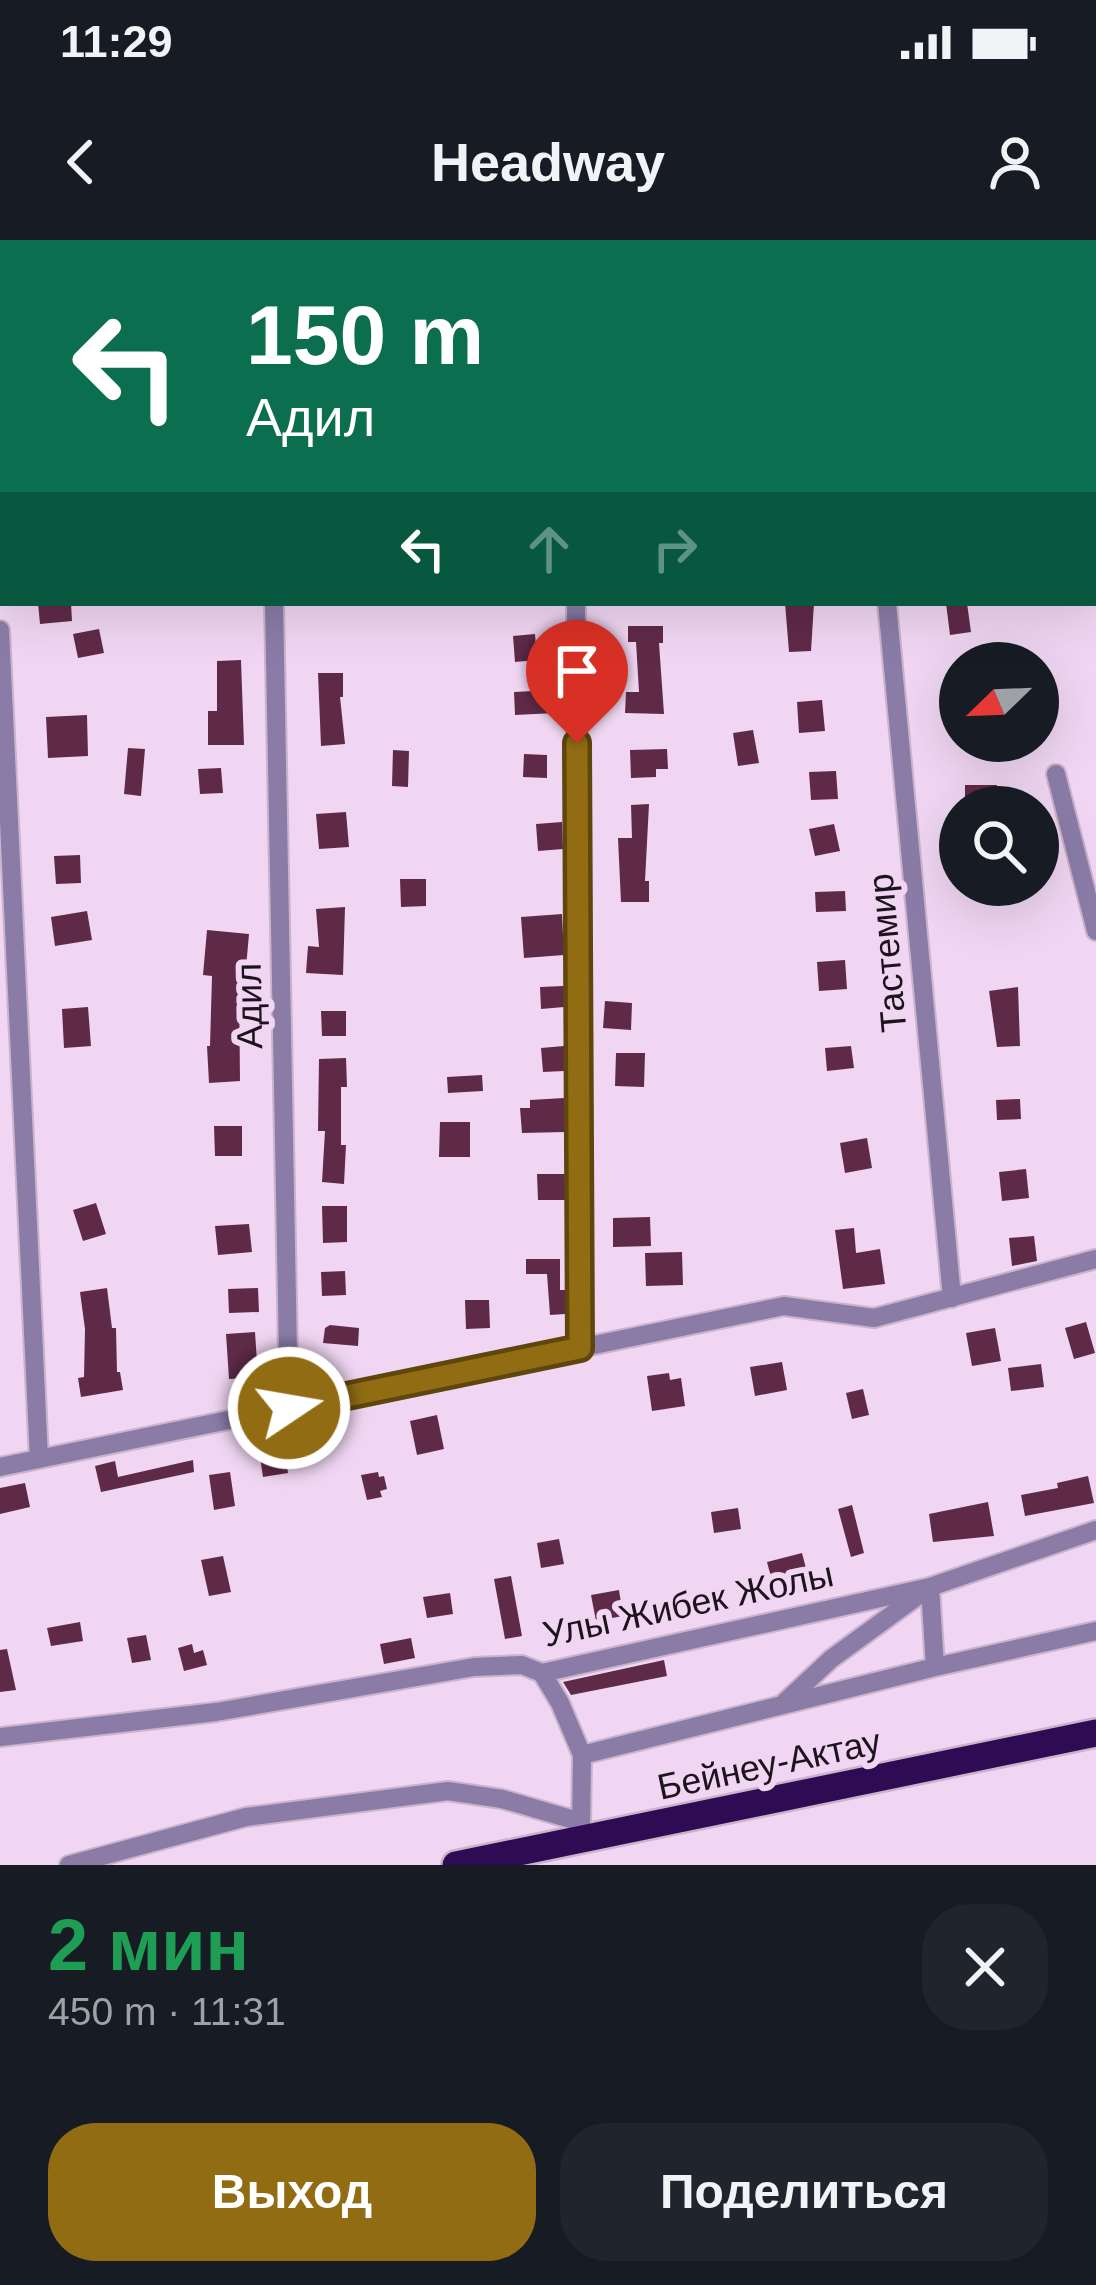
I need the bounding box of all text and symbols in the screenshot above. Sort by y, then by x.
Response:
text: 11:29 [60,16,173,67]
icon: back [48,129,114,195]
icon: person [982,129,1048,195]
text: Headway [431,132,665,192]
icon: left [48,288,204,444]
text: 150 m [246,288,484,382]
text: Адил [246,387,375,447]
icon: left [390,516,456,582]
icon: ahead [516,516,582,582]
icon: right [642,516,708,582]
pin [526,620,628,743]
icon: arrive [544,638,610,704]
north arrow [939,642,1059,762]
map controls [939,642,1059,906]
button: search [939,786,1059,906]
street label: Тастемир [860,872,914,1034]
street label: Адил [228,963,270,1049]
position arrow [226,1345,352,1471]
street label: Улы Жибек Жолы [539,1553,837,1655]
street label: Бейнеу-Актау [654,1720,884,1808]
button: close [922,1904,1048,2030]
text: 2 мин [48,1905,249,1985]
text: 450 m · 11:31 [48,1990,286,2033]
button: Выход [48,2123,536,2261]
button: Поделиться [560,2123,1048,2261]

